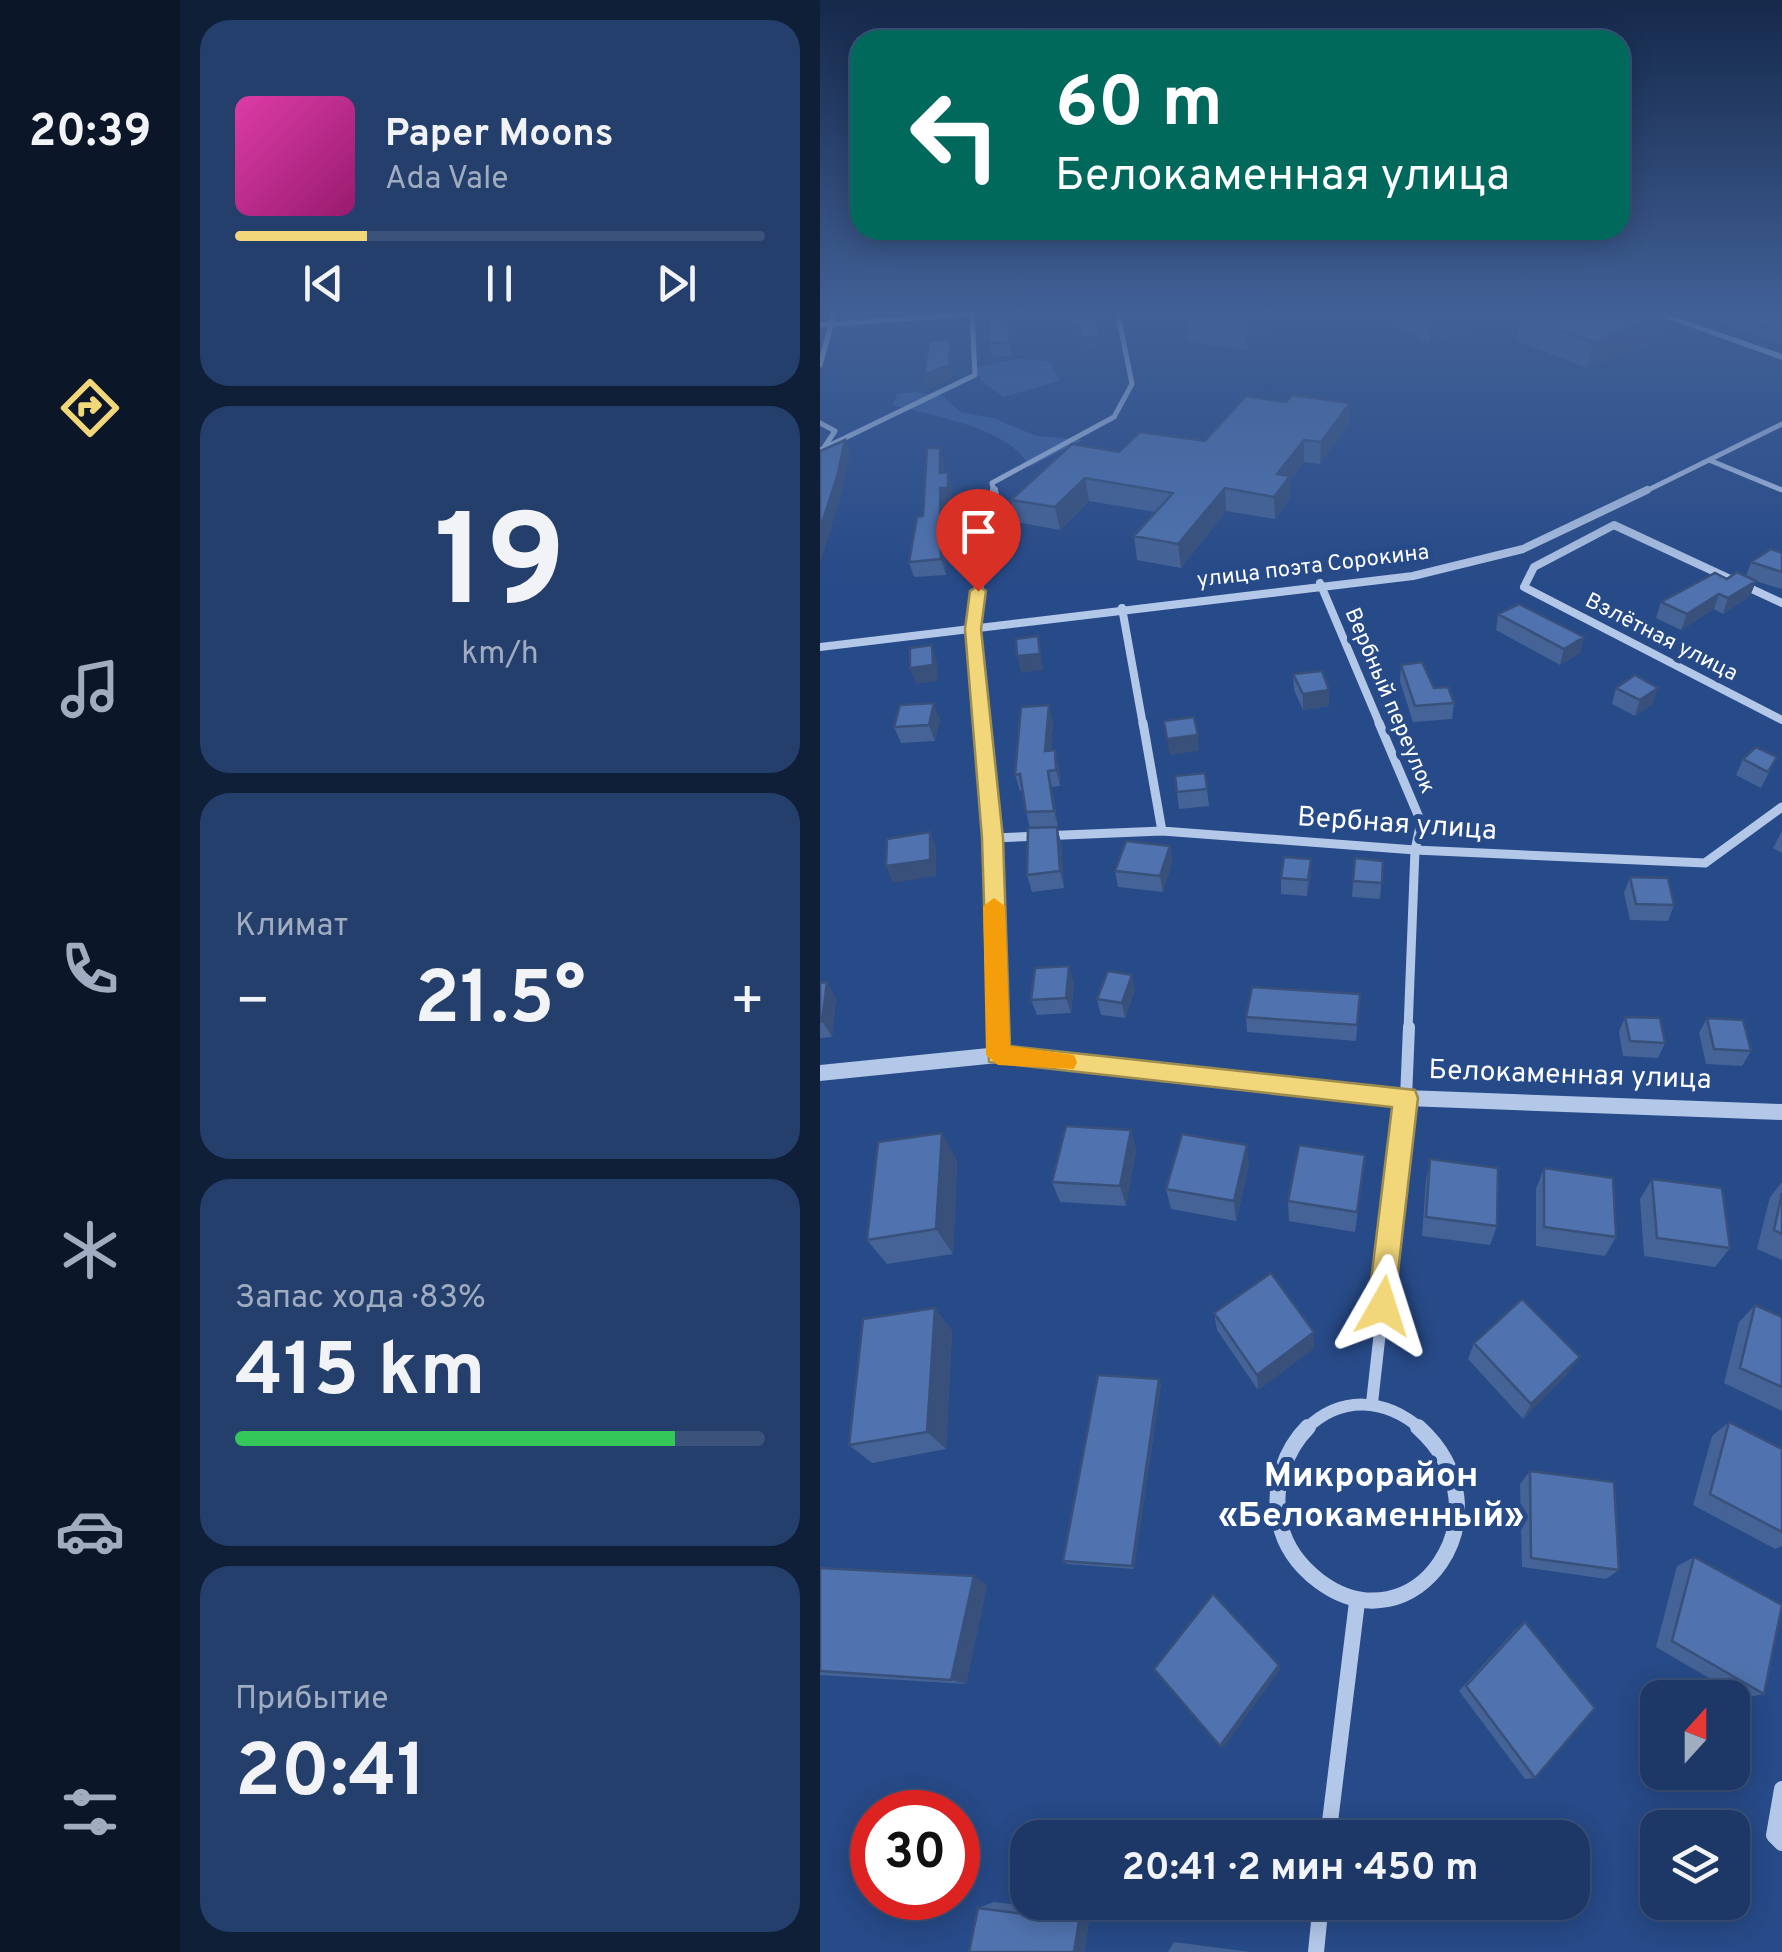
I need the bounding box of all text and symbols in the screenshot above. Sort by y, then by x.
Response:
text: 60 m [1055,62,1223,151]
icon: left [890,70,1020,200]
text: 20:39 [29,105,151,162]
text: Paper Moons [385,111,614,160]
text: Белокаменная улица [1055,149,1510,206]
text: Ada Vale [385,160,509,200]
icon: previous [296,256,351,311]
icon: pause [472,256,527,311]
icon: next [649,256,704,311]
icon: directions [55,373,125,443]
text: 19 [434,487,566,652]
pin [936,489,1021,592]
icon: arrive [951,504,1006,559]
street label: улица поэта Сорокина [1195,539,1431,595]
street label: Взлётная улица [1580,588,1742,688]
street label: Вербный переулок [1338,604,1440,798]
text: km/h [461,635,539,675]
icon: music [55,654,125,724]
street label: Вербная улица [1296,800,1498,850]
text: Климат [235,907,348,947]
icon: phone [55,934,125,1004]
text: 21.5° [414,955,586,1050]
text: − [235,969,270,1039]
text: + [730,969,765,1039]
street label: Белокаменная улица [1428,1053,1712,1099]
icon: climate [55,1215,125,1285]
position arrow [1331,1254,1435,1358]
text: Запас хода · 83% [235,1279,486,1319]
text: 415 km [235,1327,486,1422]
district label: Микрорайон «Белокаменный» [1218,1455,1524,1539]
icon: car [55,1496,125,1566]
text: Прибытие [235,1680,389,1720]
north arrow [1640,1680,1750,1790]
map controls [1640,1680,1750,1920]
text: 20:41 [235,1728,427,1823]
icon: filters [55,1777,125,1847]
speed limit sign: 30 [850,1790,980,1920]
button: layers [1640,1810,1750,1920]
text: 20:41 · 2 мин · 450 m [1121,1845,1479,1894]

